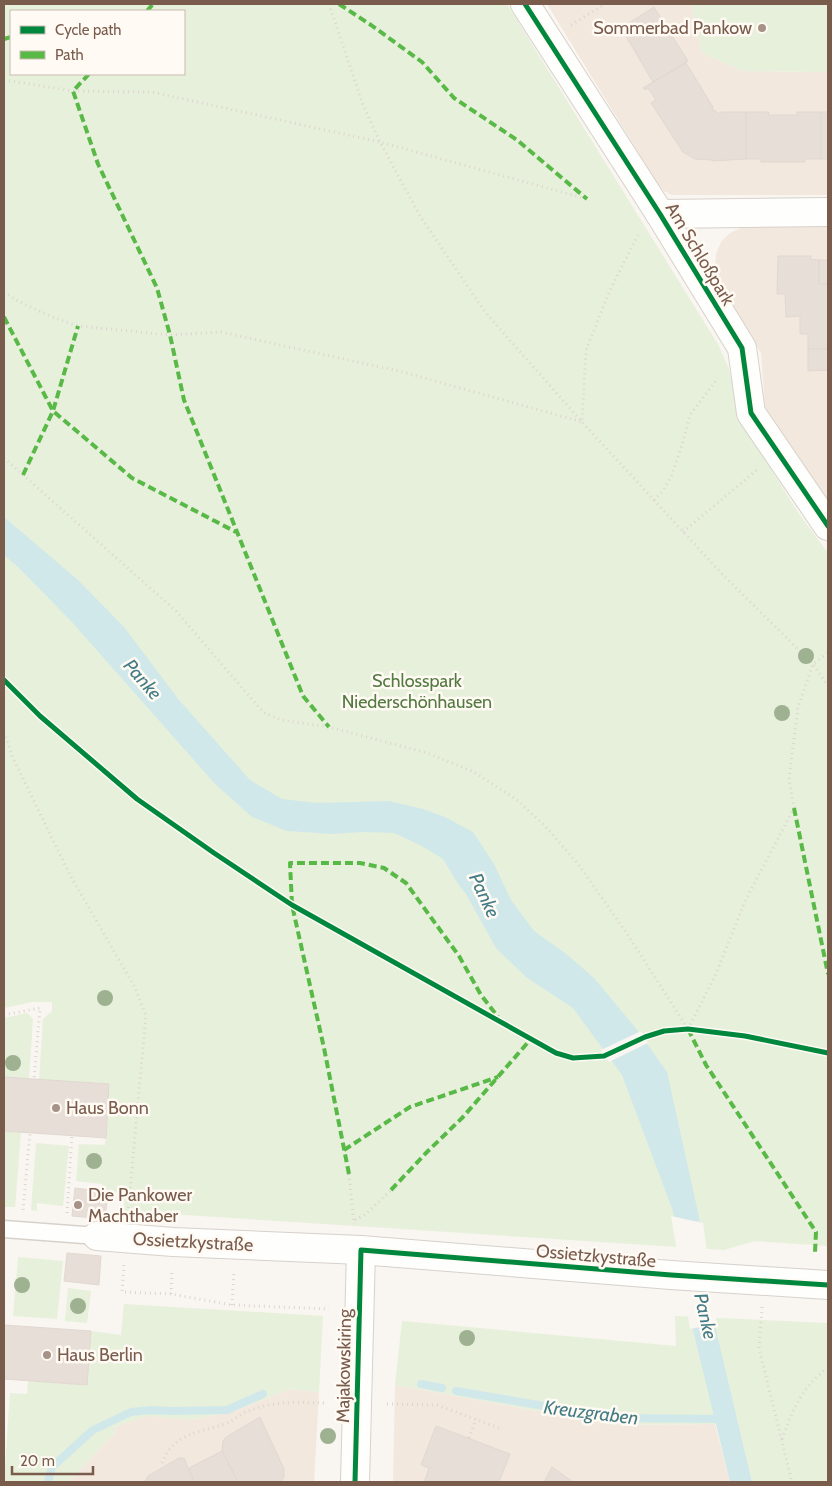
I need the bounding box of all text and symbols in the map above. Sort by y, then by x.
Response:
legend [10,10,185,75]
place label: Sommerbad Pankow [593,17,752,39]
text: Cycle path [55,21,121,39]
marker: Sommerbad Pankow [756,22,768,34]
text: Path [55,46,84,64]
street label: Am Schloßpark [661,199,740,310]
water label: Panke [119,654,167,705]
park label: Schlosspark Niederschönhausen [342,670,492,713]
water label: Panke [464,869,505,921]
place label: Haus Bonn [66,1097,149,1119]
marker: Haus Bonn [50,1102,62,1114]
place label: Die Pankower Machthaber [88,1184,192,1227]
marker: Die Pankower Machthaber [72,1199,84,1211]
street label: Ossietzkystraße [132,1228,254,1256]
street label: Ossietzkystraße [535,1240,657,1272]
water label: Panke [689,1291,722,1342]
street label: Majakowskiring [332,1308,356,1423]
place label: Haus Berlin [57,1344,143,1366]
marker: Haus Berlin [41,1349,53,1361]
water label: Kreuzgraben [542,1395,640,1430]
scale bar [12,1444,94,1476]
text: 20 m [20,1452,55,1470]

